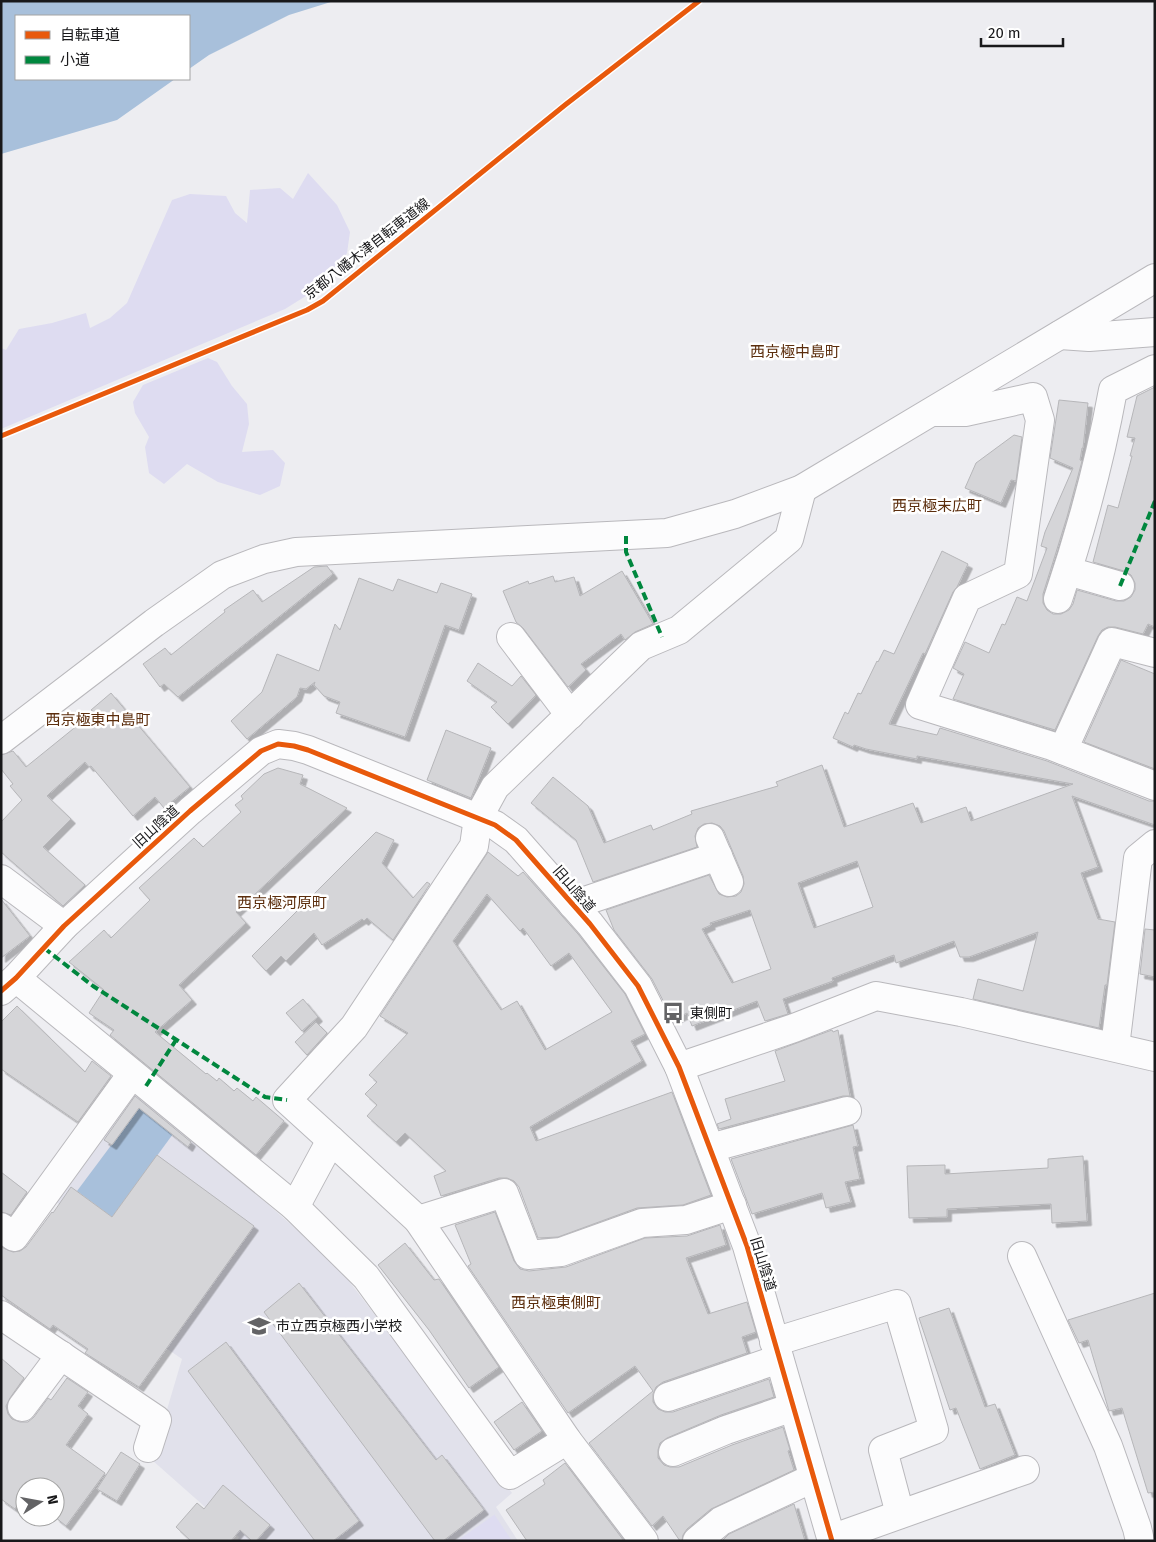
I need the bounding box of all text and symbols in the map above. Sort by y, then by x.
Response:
legend [15,15,190,80]
scale bar [981,15,1064,47]
text: 20 m [988,24,1021,42]
text: 自転車道 [60,26,120,44]
text: 小道 [60,51,90,69]
street label: 京都八幡木津自転車道線 [301,195,433,303]
district label: 西京極中島町 [750,343,840,361]
district label: 西京極末広町 [892,497,982,515]
district label: 西京極東中島町 [45,711,151,729]
street label: 旧山陰道 [130,802,182,852]
street label: 旧山陰道 [549,862,599,916]
district label: 西京極河原町 [237,894,327,912]
bus stop icon: 東側町 [660,1000,686,1026]
place label: 東側町 [690,1005,732,1022]
street label: 旧山陰道 [747,1235,779,1293]
district label: 西京極東側町 [511,1294,601,1312]
school or university icon: 市立西京極西小学校 [246,1313,272,1339]
place label: 市立西京極西小学校 [276,1318,402,1335]
north arrow [15,1477,65,1527]
text: N [43,1493,62,1506]

